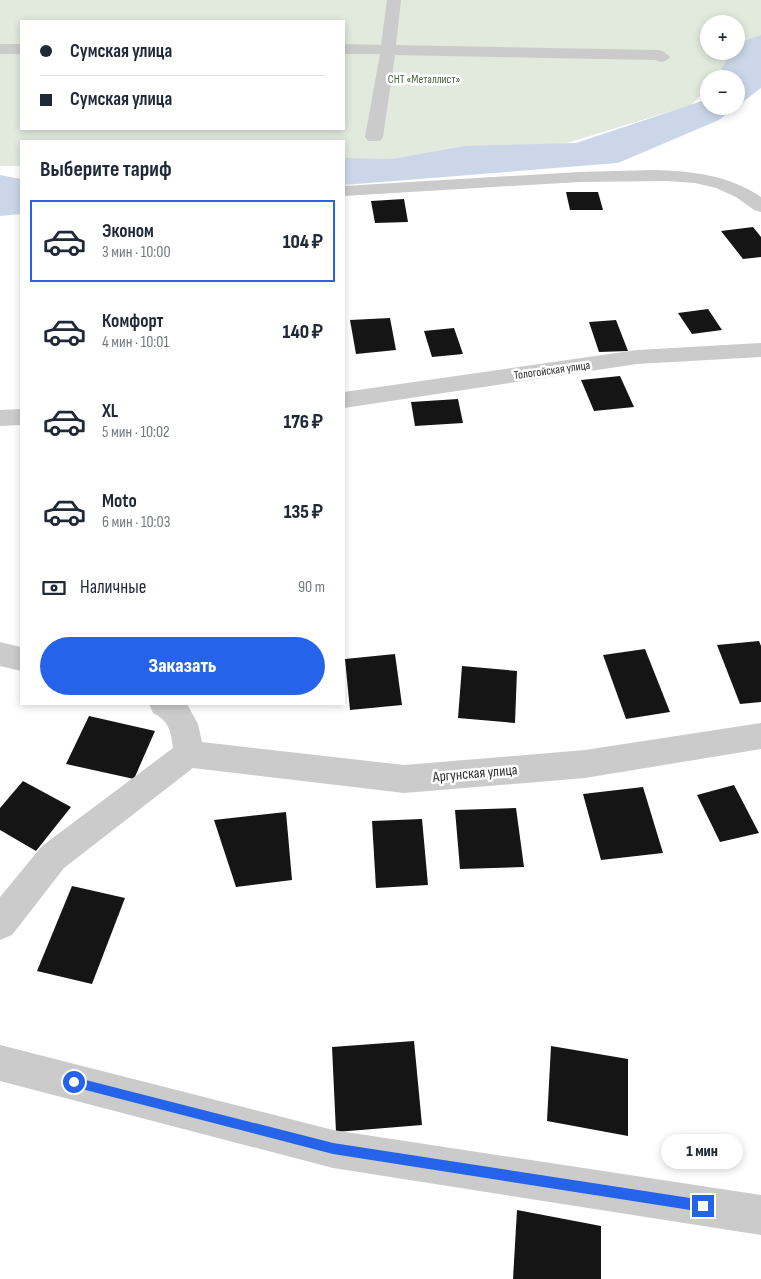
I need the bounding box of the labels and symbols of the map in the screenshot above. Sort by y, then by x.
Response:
park label: СНТ «Металлист» [388,72,460,87]
street label: Тологойская улица [513,358,591,383]
street label: Аргунская улица [431,760,518,787]
route start [63,1071,85,1093]
callout: 1 мин [662,1134,744,1168]
route end [692,1195,714,1217]

